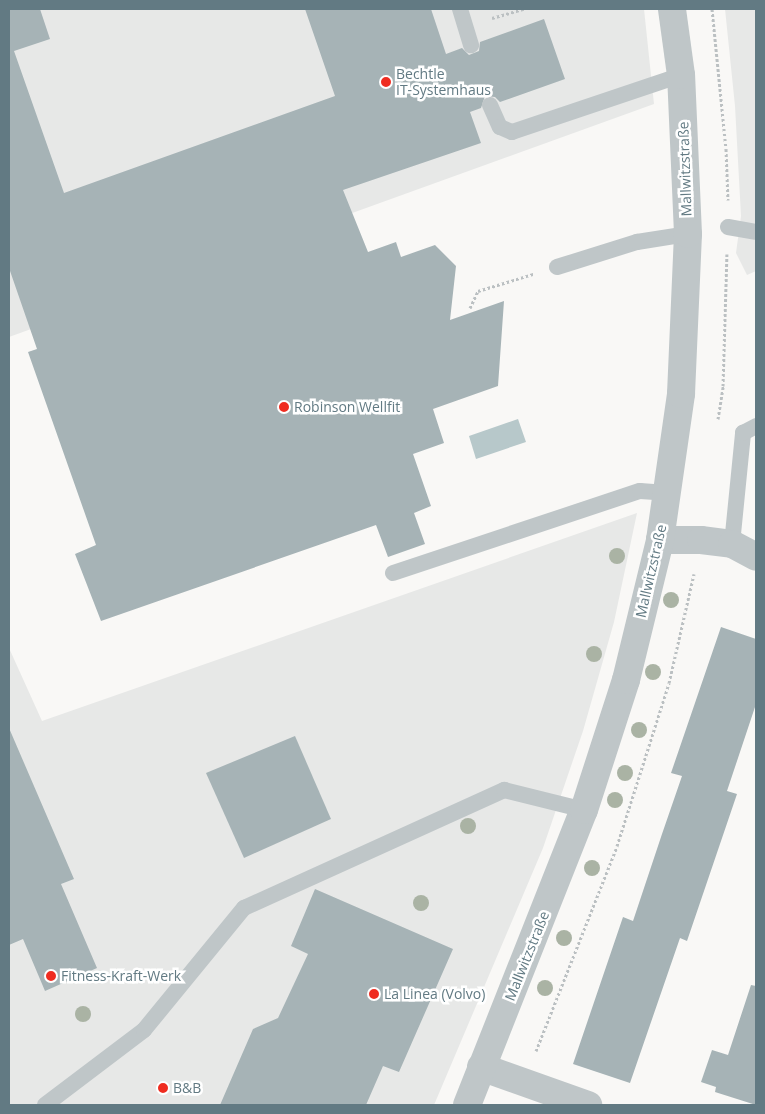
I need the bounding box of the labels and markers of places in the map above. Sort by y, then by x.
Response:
place label: Bechtle IT-Systemhaus [396,66,491,98]
marker: Bechtle IT-Systemhaus [380,76,392,88]
place label: Robinson Wellfit [294,399,400,415]
marker: Robinson Wellfit [278,401,290,413]
place label: Fitness-Kraft-Werk [61,968,181,984]
marker: Fitness-Kraft-Werk [45,970,57,982]
place label: La Linea (Volvo) [384,986,485,1002]
marker: La Linea (Volvo) [368,988,380,1000]
place label: B&B [173,1080,201,1096]
marker: B&B [157,1082,169,1094]

